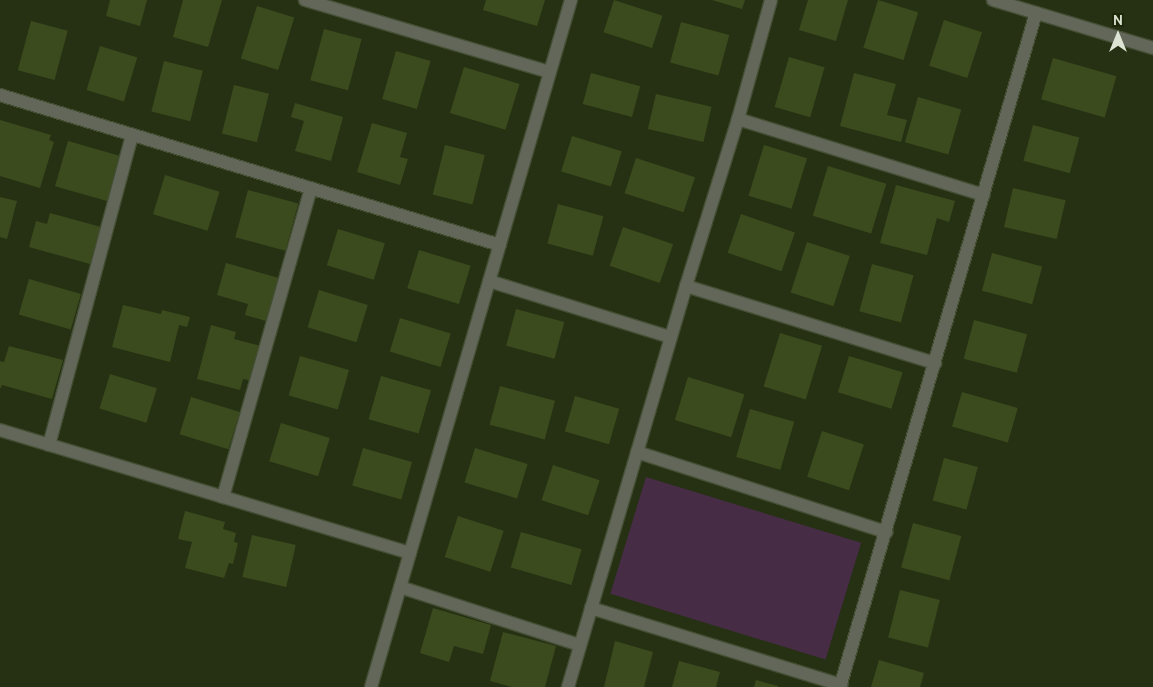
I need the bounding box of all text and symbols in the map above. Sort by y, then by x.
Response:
north arrow [1093,10,1143,60]
text: N [1113,11,1123,29]

